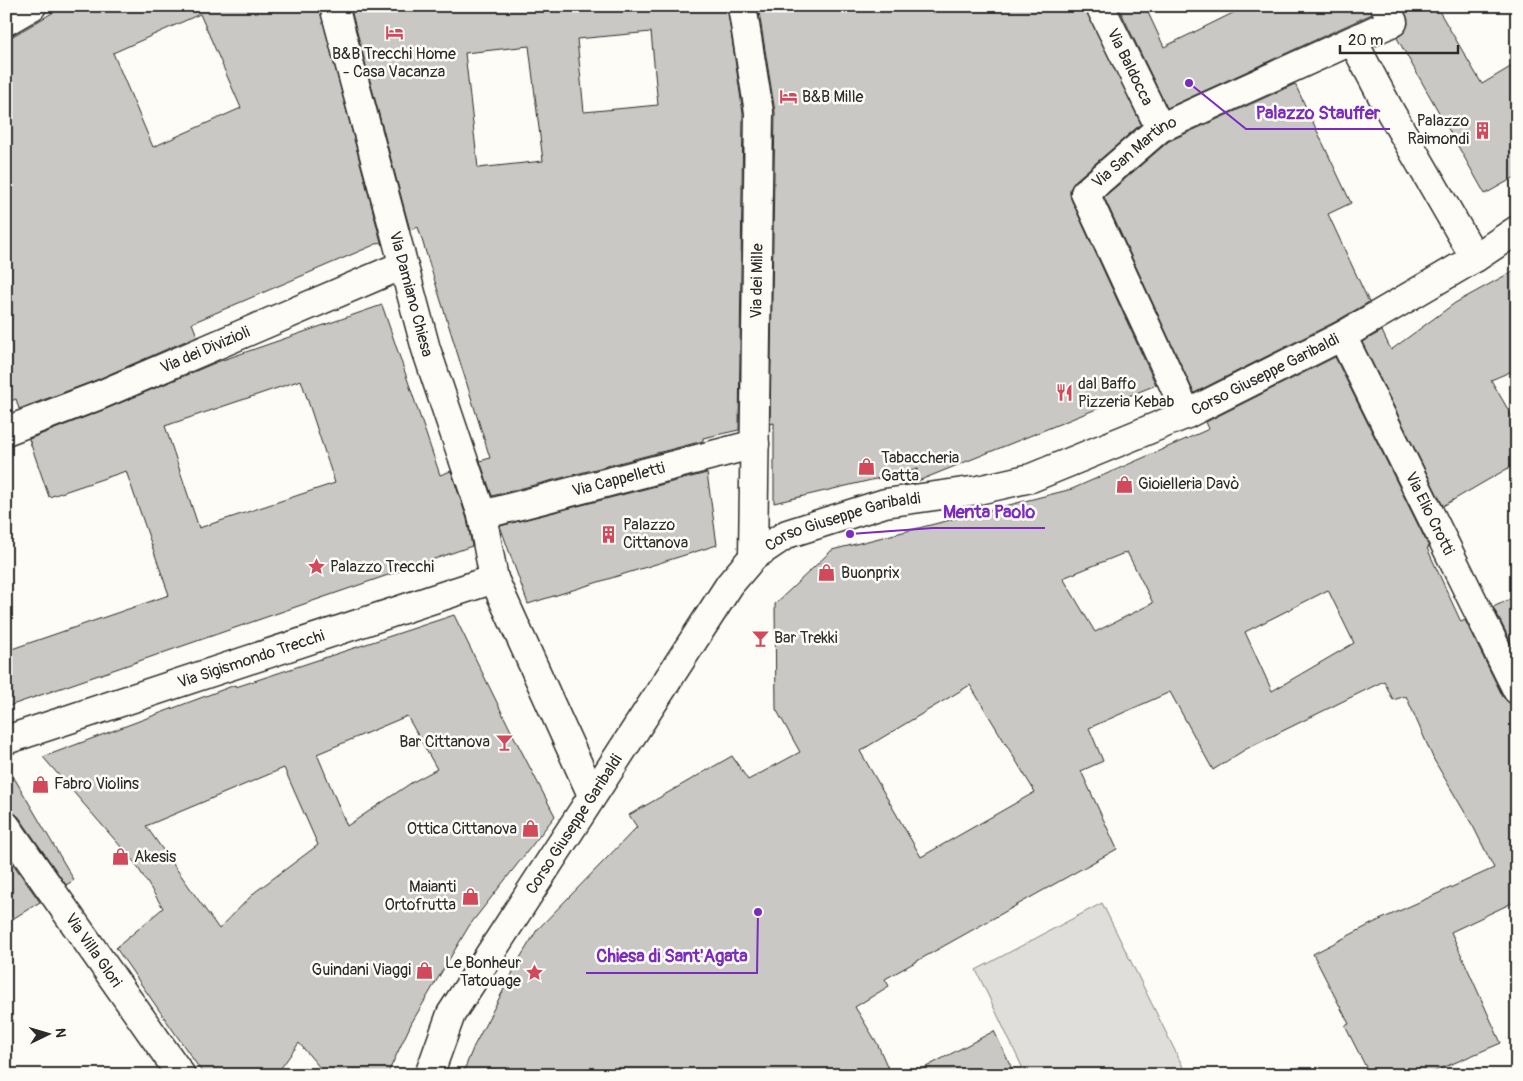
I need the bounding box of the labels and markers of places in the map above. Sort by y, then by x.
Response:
hotel icon: B&B Trecchi Home - Casa Vacanza [384,23,404,43]
place label: B&B Trecchi Home - Casa Vacanza [332,44,456,82]
hotel icon: B&B Mille [778,87,798,107]
place label: B&B Mille [802,87,864,107]
callout: Palazzo Stauffer [1246,96,1390,129]
place label: Palazzo Raimondi [1407,111,1469,149]
building icon: Palazzo Raimondi [1473,120,1493,140]
place label: dal Baffo Pizzeria Kebab [1078,374,1175,412]
restaurant icon: dal Baffo Pizzeria Kebab [1054,383,1074,403]
place label: Tabaccheria Gatta [881,448,959,486]
shop icon: Tabaccheria Gatta [857,457,877,477]
shop icon: Gioielleria Davò [1114,474,1134,494]
place label: Gioielleria Davò [1138,474,1239,494]
callout: Menta Paolo [933,495,1045,528]
place label: Palazzo Cittanova [623,515,688,553]
building icon: Palazzo Cittanova [599,524,619,544]
place icon: Palazzo Trecchi [306,557,326,577]
place label: Palazzo Trecchi [330,557,434,577]
shop icon: Buonprix [817,563,837,583]
place label: Buonprix [841,563,900,583]
bar icon: Bar Trekki [750,628,770,648]
place label: Bar Trekki [774,628,838,648]
place label: Bar Cittanova [399,732,490,752]
bar icon: Bar Cittanova [494,732,514,752]
shop icon: Fabro Violins [30,774,50,794]
place label: Fabro Violins [54,774,139,794]
place label: Ottica Cittanova [407,819,517,839]
shop icon: Ottica Cittanova [521,819,541,839]
shop icon: Akesis [110,847,130,867]
place label: Akesis [134,847,176,867]
place label: Maianti Ortofrutta [384,877,456,915]
shop icon: Maianti Ortofrutta [460,886,480,906]
callout: Chiesa di Sant'Agata [586,940,757,973]
place label: Le Bonheur Tatouage [445,953,521,991]
place label: Guindani Viaggi [312,960,411,980]
shop icon: Guindani Viaggi [415,960,435,980]
place icon: Le Bonheur Tatouage [525,962,545,982]

